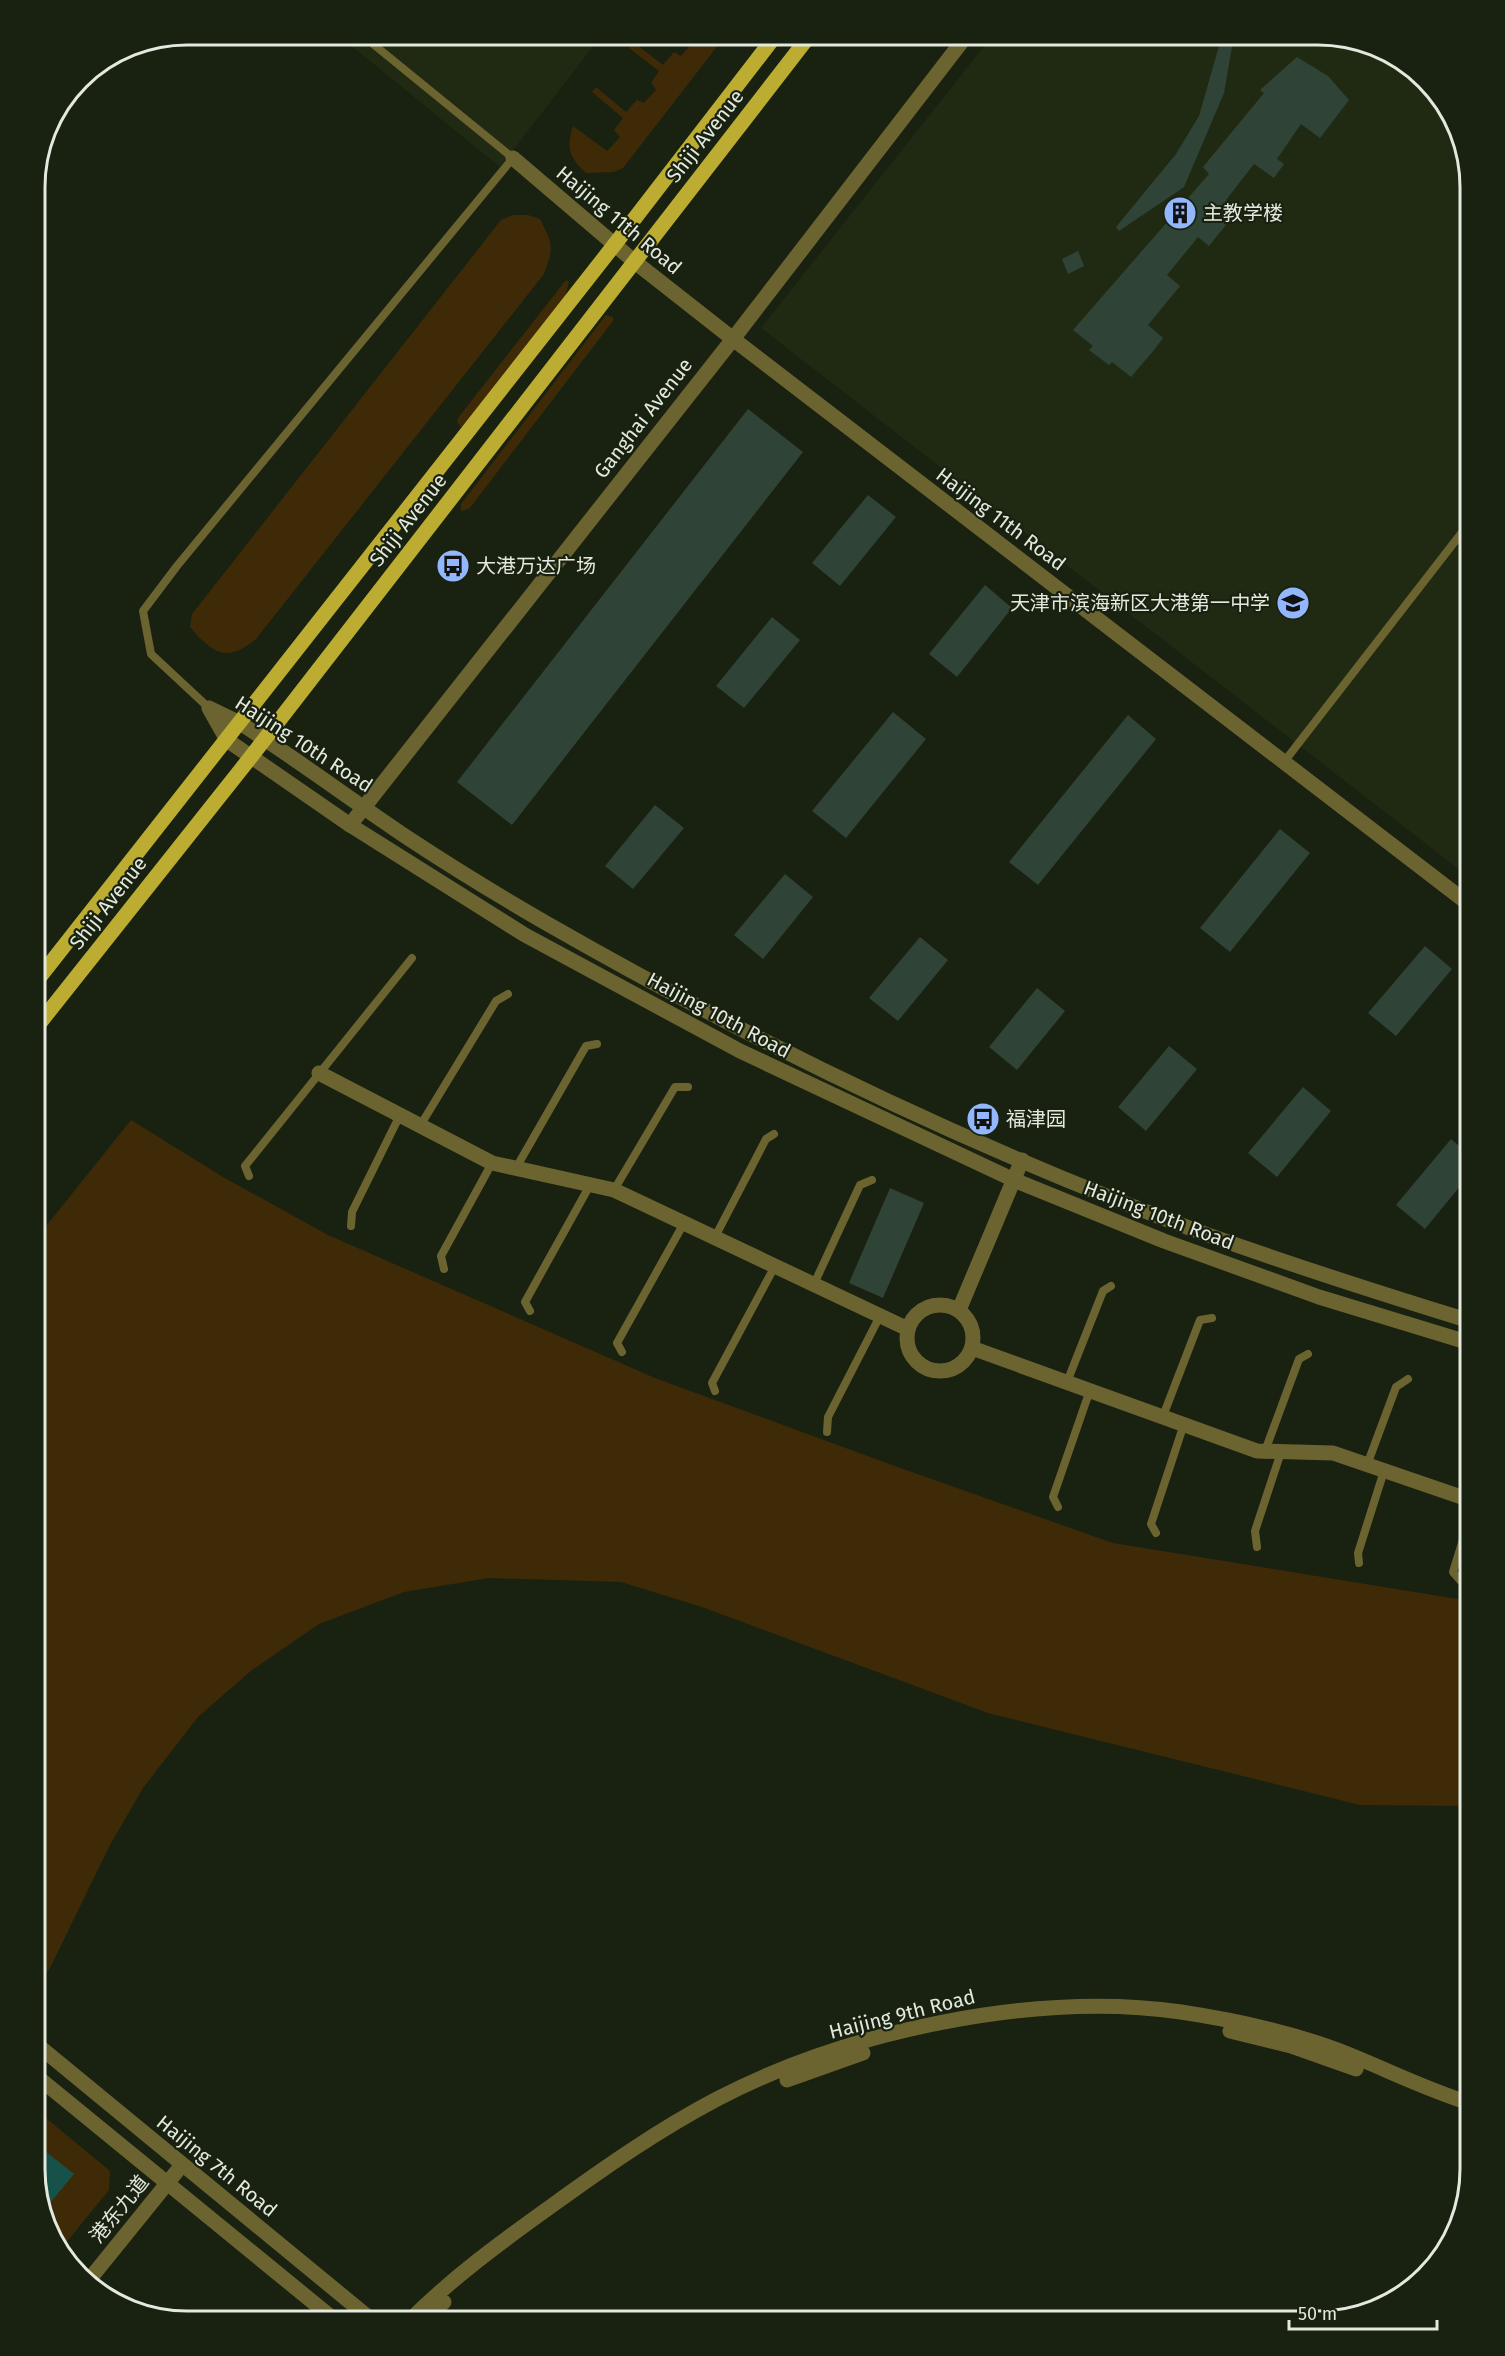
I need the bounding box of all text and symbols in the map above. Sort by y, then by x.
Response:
street label: Shiji Avenue [661,85,749,187]
street label: Haijing 11th Road [551,161,687,279]
building icon: 主教学楼 [1162,195,1198,231]
place label: 主教学楼 [1203,201,1283,225]
street label: Ganghai Avenue [589,353,697,483]
street label: Haijing 11th Road [931,462,1071,576]
street label: Shiji Avenue [364,469,452,571]
bus stop icon: 大港万达广场 [435,548,471,584]
place label: 大港万达广场 [476,554,596,578]
school or university icon: 天津市滨海新区大港第一中学 [1275,585,1311,621]
place label: 天津市滨海新区大港第一中学 [1010,591,1270,615]
street label: Haijing 10th Road [231,691,377,797]
street label: Shiji Avenue [64,852,152,954]
street label: Haijing 10th Road [643,967,795,1063]
bus stop icon: 福津园 [965,1101,1001,1137]
place label: 福津园 [1006,1107,1066,1131]
street label: Haijing 10th Road [1080,1175,1238,1255]
street label: Haijing 9th Road [826,1984,978,2044]
street label: Haijing 7th Road [152,2110,282,2222]
street label: 港东九道 [85,2170,153,2248]
scale bar [1289,2293,1438,2331]
text: 50 m [1298,2303,1337,2325]

